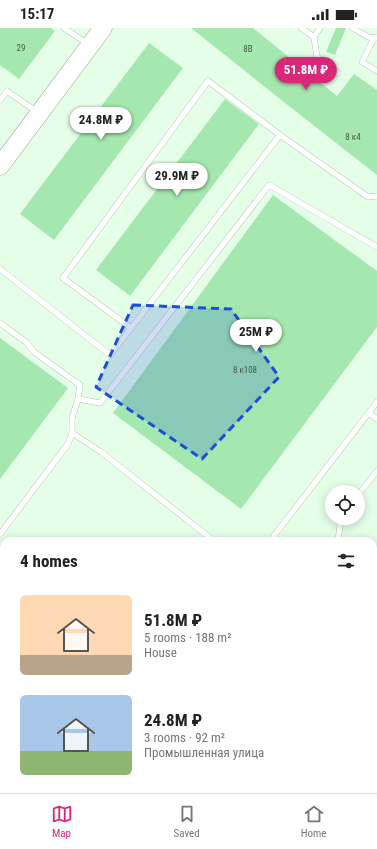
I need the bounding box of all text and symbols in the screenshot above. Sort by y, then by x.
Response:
text: 15:17 [20,5,54,23]
house number: 29 [17,43,25,53]
house number: 8В [243,44,253,54]
pin: 51.8M ₽ [269,57,343,91]
text: 51.8M ₽ [284,62,328,77]
pin: 24.8M ₽ [64,107,138,141]
text: 24.8M ₽ [79,112,123,127]
house number: 8 к4 [345,132,361,142]
pin: 29.9M ₽ [140,163,214,197]
text: 29.9M ₽ [155,168,199,183]
pin: 25M ₽ [228,319,284,353]
text: 25M ₽ [239,324,273,339]
house number: 8 к108 [233,365,257,375]
map controls [325,485,365,525]
button: locate [325,485,365,525]
icon: filters [335,550,357,572]
text: 4 homes [20,551,78,571]
text: 51.8M ₽ [144,610,202,630]
icon: home [52,611,100,659]
text: 5 rooms · 188 m² [144,630,231,645]
text: House [144,645,177,660]
text: 24.8M ₽ [144,710,202,730]
icon: home [52,711,100,759]
text: 3 rooms · 92 m² [144,730,225,745]
text: Промышленная улица [144,745,264,760]
tab: Map [51,803,73,840]
tab: Saved [174,803,200,840]
tab: Home [301,803,326,840]

